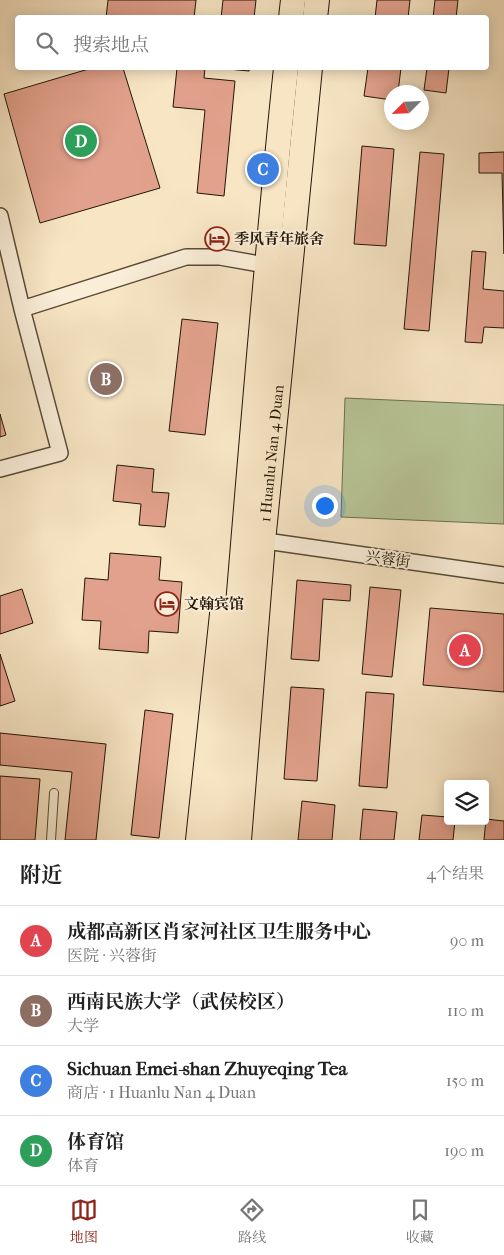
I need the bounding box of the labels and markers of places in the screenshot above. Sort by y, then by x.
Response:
pin: D [65,122,97,160]
pin: C [247,150,279,188]
hotel icon: 季风青年旅舍 [204,226,230,252]
place label: 季风青年旅舍 [234,230,324,248]
pin: B [90,360,122,398]
hotel icon: 文翰宾馆 [154,591,180,617]
place label: 文翰宾馆 [184,595,244,613]
pin: A [449,631,481,669]

